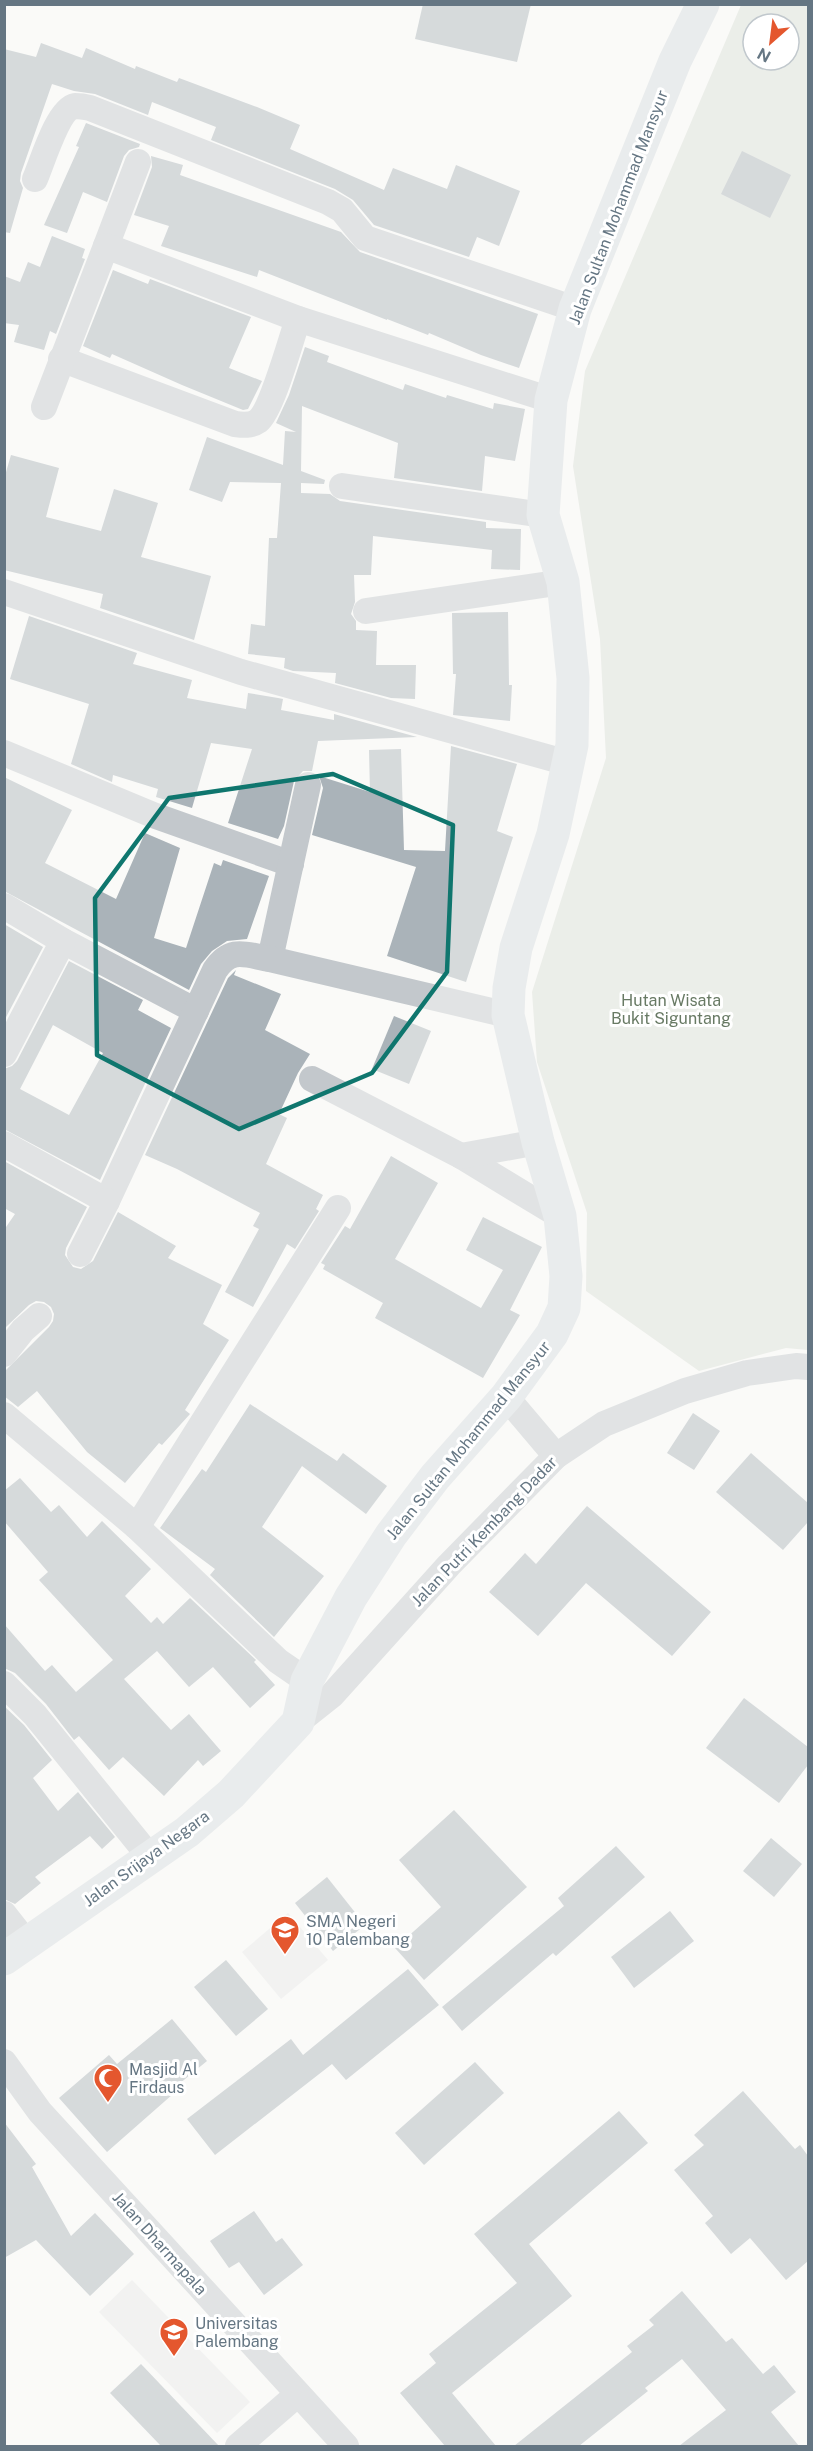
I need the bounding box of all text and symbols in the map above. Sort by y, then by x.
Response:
north arrow [741,12,801,72]
text: N [754,43,774,66]
street label: Jalan Sultan Mohammad Mansyur [565,87,672,327]
park label: Hutan Wisata Bukit Siguntang [611,991,731,1028]
street label: Jalan Sultan Mohammad Mansyur [382,1337,554,1543]
street label: Jalan Putri Kembang Dadar [408,1452,561,1610]
street label: Jalan Srijaya Negara [80,1806,213,1910]
place label: SMA Negeri 10 Palembang [306,1912,410,1949]
school or university icon: SMA Negeri 10 Palembang [269,1914,301,1956]
place label: Masjid Al Firdaus [129,2060,198,2097]
mosque icon: Masjid Al Firdaus [92,2062,124,2104]
street label: Jalan Dharmapala [108,2188,211,2299]
place label: Universitas Palembang [195,2314,279,2351]
school or university icon: Universitas Palembang [158,2316,190,2358]

